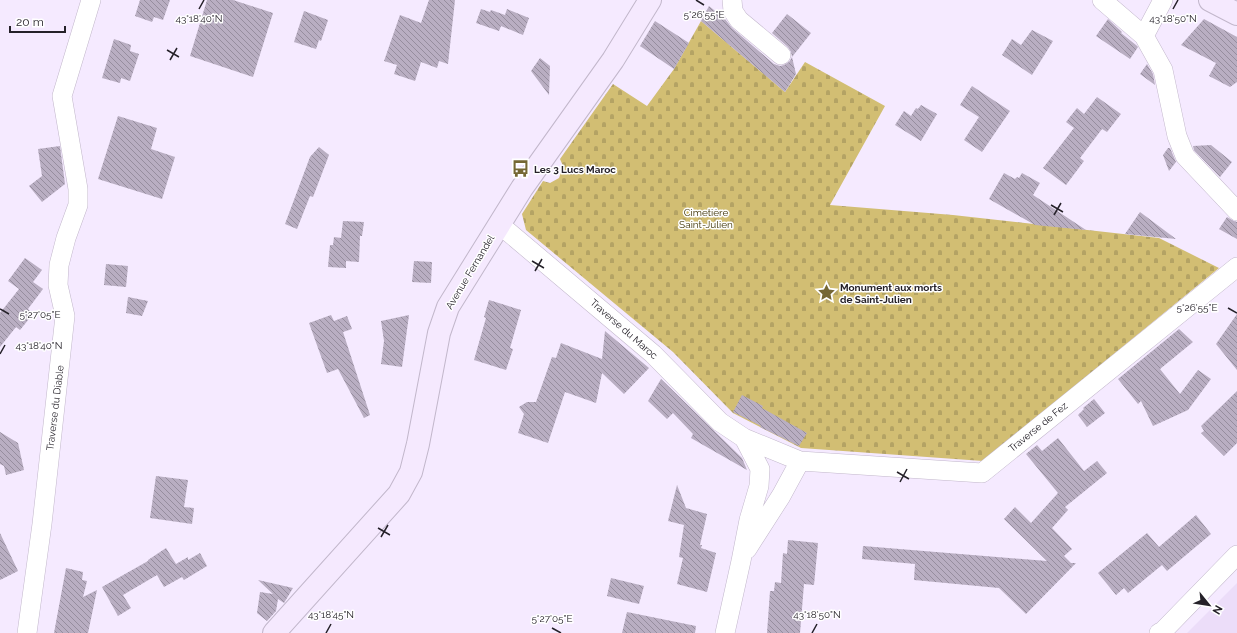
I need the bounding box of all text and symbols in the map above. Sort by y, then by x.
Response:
scale bar [10,8,65,34]
text: 5°26'55"E [683,9,725,20]
text: 43°18'40"N [176,13,222,24]
text: 43°18'50"N [1149,13,1197,24]
text: 20 m [16,15,44,29]
bus stop icon: Les 3 Lucs Maroc [511,159,531,179]
place label: Les 3 Lucs Maroc [534,164,616,175]
park label: Cimetière Saint-Julien [679,207,733,230]
street label: Avenue Fernandel [444,233,497,311]
place label: Monument aux morts de Saint-Julien [840,282,942,305]
place icon: Monument aux morts de Saint-Julien [817,283,837,303]
street label: Traverse du Maroc [588,297,660,362]
text: 5°26'55"E [1176,302,1218,313]
text: 5°27'05"E [19,309,61,320]
text: 43°18'40"N [16,340,62,351]
street label: Traverse du Diable [44,365,66,451]
street label: Traverse de Fez [1006,400,1070,454]
north arrow [1189,585,1229,625]
text: N [1209,603,1225,617]
text: 43°18'45"N [308,609,354,620]
text: 43°18'50"N [793,609,841,620]
text: 5°27'05"E [531,613,573,624]

